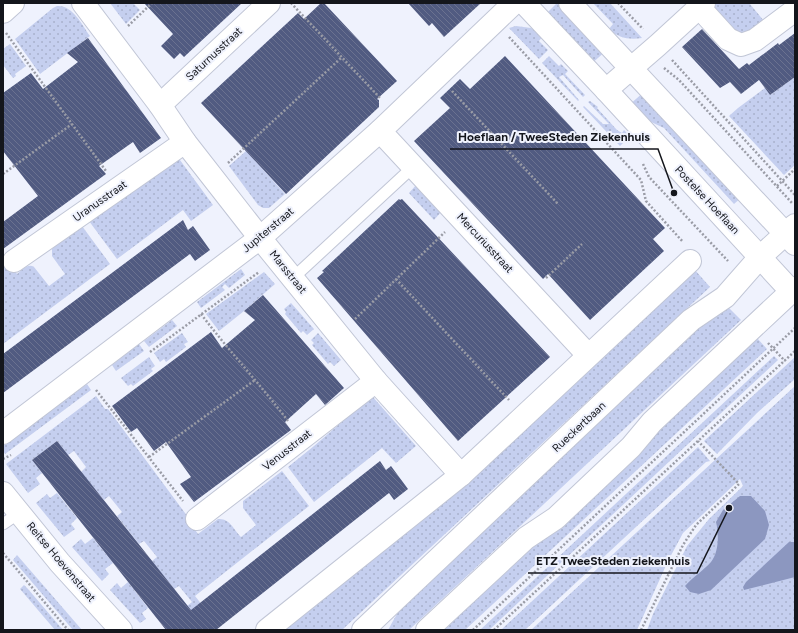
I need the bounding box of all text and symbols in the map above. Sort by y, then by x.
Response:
street label: Saturnusstraat [183,25,245,83]
callout: Hoeflaan / TweeSteden Ziekenhuis [450,125,658,149]
text: Hoeflaan / TweeSteden Ziekenhuis [458,130,650,144]
street label: Postelse Hoeflaan [672,163,742,237]
street label: Uranusstraat [71,178,129,224]
street label: Jupiterstraat [240,205,296,255]
street label: Mercuriusstraat [454,210,516,276]
street label: Marsstraat [267,248,309,296]
street label: Rueckertbaan [550,399,608,455]
street label: Venusstraat [260,427,314,473]
street label: Reitse Hoevenstraat [24,519,98,605]
callout: ETZ TweeSteden ziekenhuis [528,549,697,573]
text: ETZ TweeSteden ziekenhuis [536,554,690,568]

